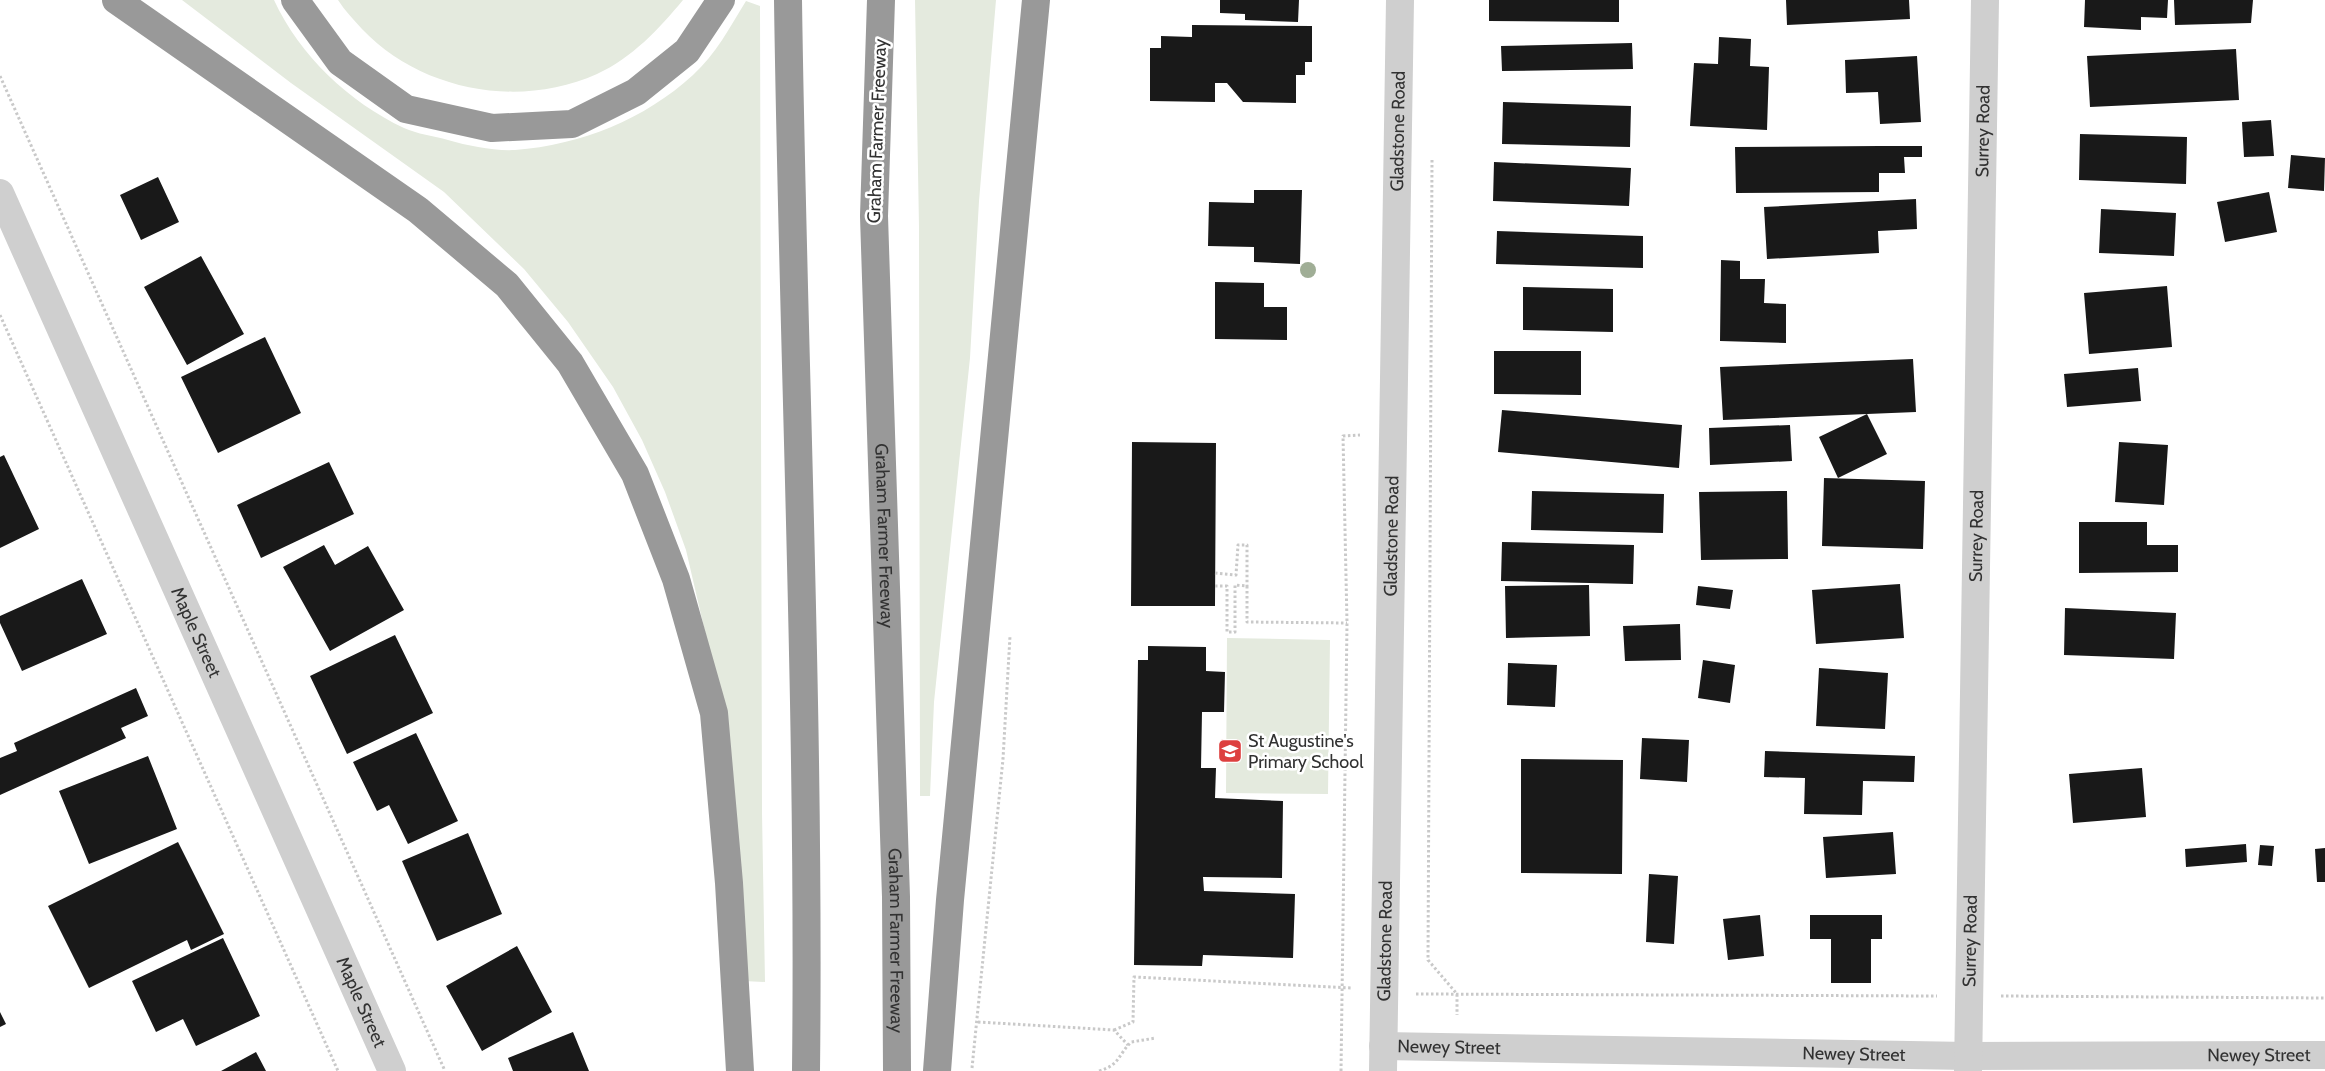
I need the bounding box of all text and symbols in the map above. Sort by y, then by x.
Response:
street label: Graham Farmer Freeway [863,38,891,224]
street label: Gladstone Road [1386,71,1410,192]
street label: Surrey Road [1971,85,1995,177]
street label: Graham Farmer Freeway [870,443,898,628]
street label: Gladstone Road [1380,476,1403,597]
street label: Surrey Road [1965,490,1988,582]
street label: Maple Street [166,583,226,681]
place label: St Augustine's Primary School [1248,730,1364,773]
school or university icon: St Augustine's Primary School [1217,738,1243,764]
street label: Graham Farmer Freeway [883,848,908,1033]
street label: Gladstone Road [1373,881,1397,1002]
street label: Surrey Road [1958,895,1982,987]
street label: Maple Street [331,953,391,1051]
street label: Newey Street [1397,1035,1501,1059]
street label: Newey Street [1802,1042,1906,1066]
street label: Newey Street [2207,1044,2311,1066]

